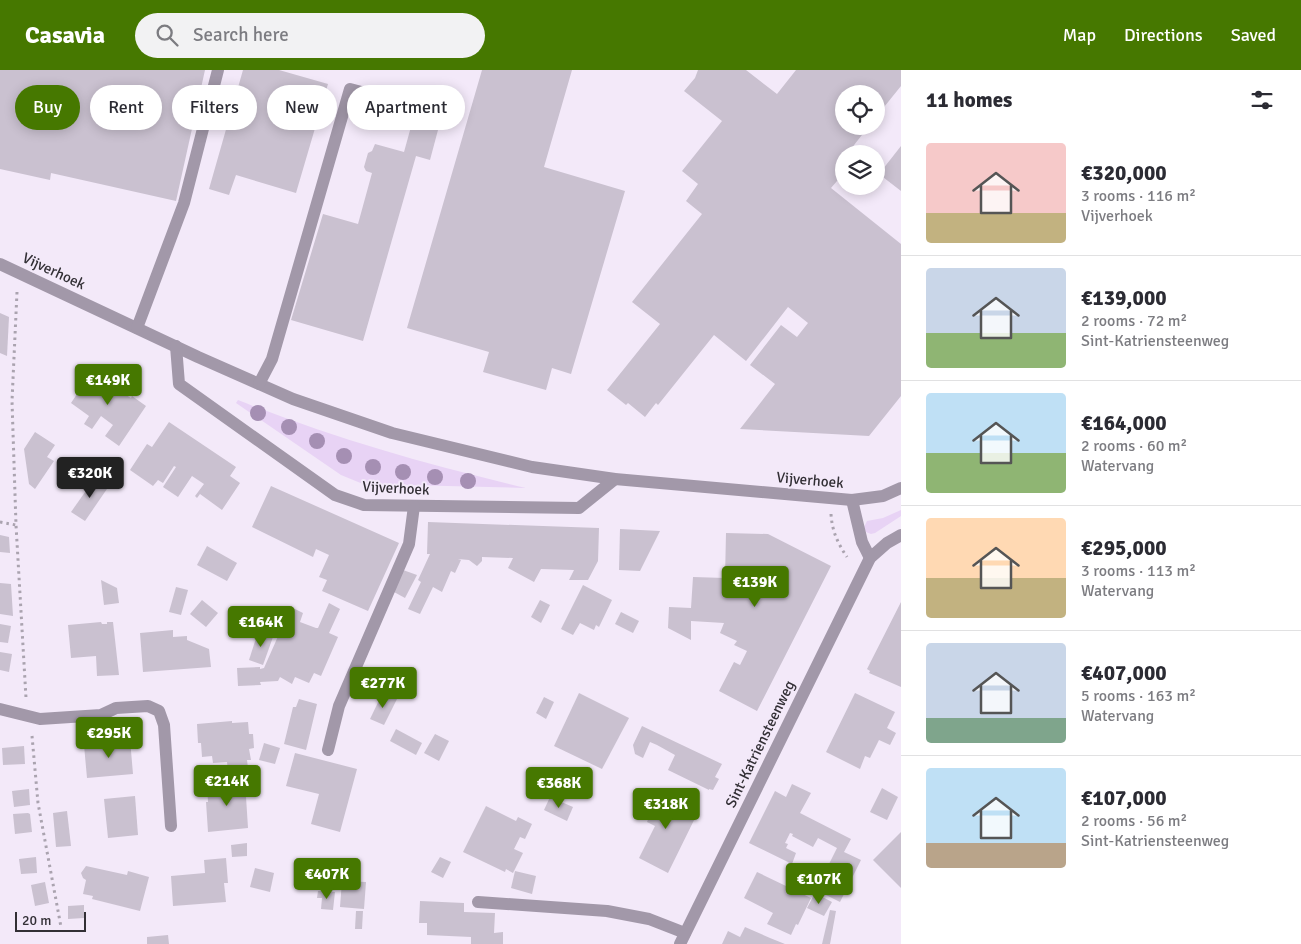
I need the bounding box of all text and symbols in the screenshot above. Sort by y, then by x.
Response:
search box [135,13,485,58]
text: Casavia [25,20,105,50]
icon: search [153,21,181,49]
text: Search here [193,23,289,47]
text: Map [1063,24,1096,46]
text: Directions [1124,24,1203,46]
text: Saved [1231,24,1276,46]
chip: Buy [15,85,80,130]
chip: Rent [90,85,162,130]
chip: Filters [172,85,257,130]
chip: New [267,85,337,130]
chip: Apartment [347,85,465,130]
map controls [835,85,885,195]
button: locate [835,85,885,135]
icon: filters [1248,86,1276,114]
text: 11 homes [926,87,1012,113]
button: layers [835,145,885,195]
text: €320,000 [1081,160,1167,186]
icon: home [966,163,1026,223]
text: 3 rooms · 116 m² [1081,186,1196,206]
text: Vijverhoek [1081,206,1153,226]
street label: Vijverhoek [20,249,89,294]
text: €139,000 [1081,285,1167,311]
icon: home [966,288,1026,348]
text: 2 rooms · 72 m² [1081,311,1187,331]
text: Sint-Katriensteenweg [1081,331,1229,351]
pin: €149K [73,364,143,406]
text: €149K [86,370,130,390]
text: €164,000 [1081,410,1167,436]
icon: home [966,413,1026,473]
text: 2 rooms · 60 m² [1081,436,1187,456]
pin: €320K [55,456,125,499]
text: Watervang [1081,456,1154,476]
text: €320K [68,463,112,483]
street label: Vijverhoek [776,468,845,492]
street label: Vijverhoek [362,477,431,499]
text: €295,000 [1081,535,1167,561]
icon: home [966,538,1026,598]
text: 3 rooms · 113 m² [1081,561,1196,581]
pin: €139K [720,566,790,608]
text: €139K [733,572,777,592]
text: Watervang [1081,581,1154,601]
pin: €164K [226,606,296,648]
text: €164K [239,612,283,632]
text: €407,000 [1081,660,1167,686]
icon: home [966,663,1026,723]
pin: €277K [348,666,418,709]
text: €277K [361,673,405,693]
street label: Sint-Katriensteenweg [721,678,799,810]
text: 5 rooms · 163 m² [1081,686,1196,706]
text: Watervang [1081,706,1154,726]
pin: €295K [74,716,144,759]
text: €295K [87,723,131,743]
pin: €214K [192,764,262,807]
pin: €368K [524,766,594,809]
text: €214K [205,771,249,791]
text: €368K [537,773,581,793]
text: €107,000 [1081,785,1167,811]
pin: €318K [631,788,701,830]
icon: home [966,788,1026,848]
text: €318K [644,794,688,814]
text: 2 rooms · 56 m² [1081,811,1187,831]
text: Sint-Katriensteenweg [1081,831,1229,851]
pin: €407K [292,858,362,900]
pin: €107K [784,862,854,905]
text: €407K [305,864,349,884]
text: €107K [797,869,841,889]
scale bar [15,909,86,932]
text: 20 m [22,912,51,929]

